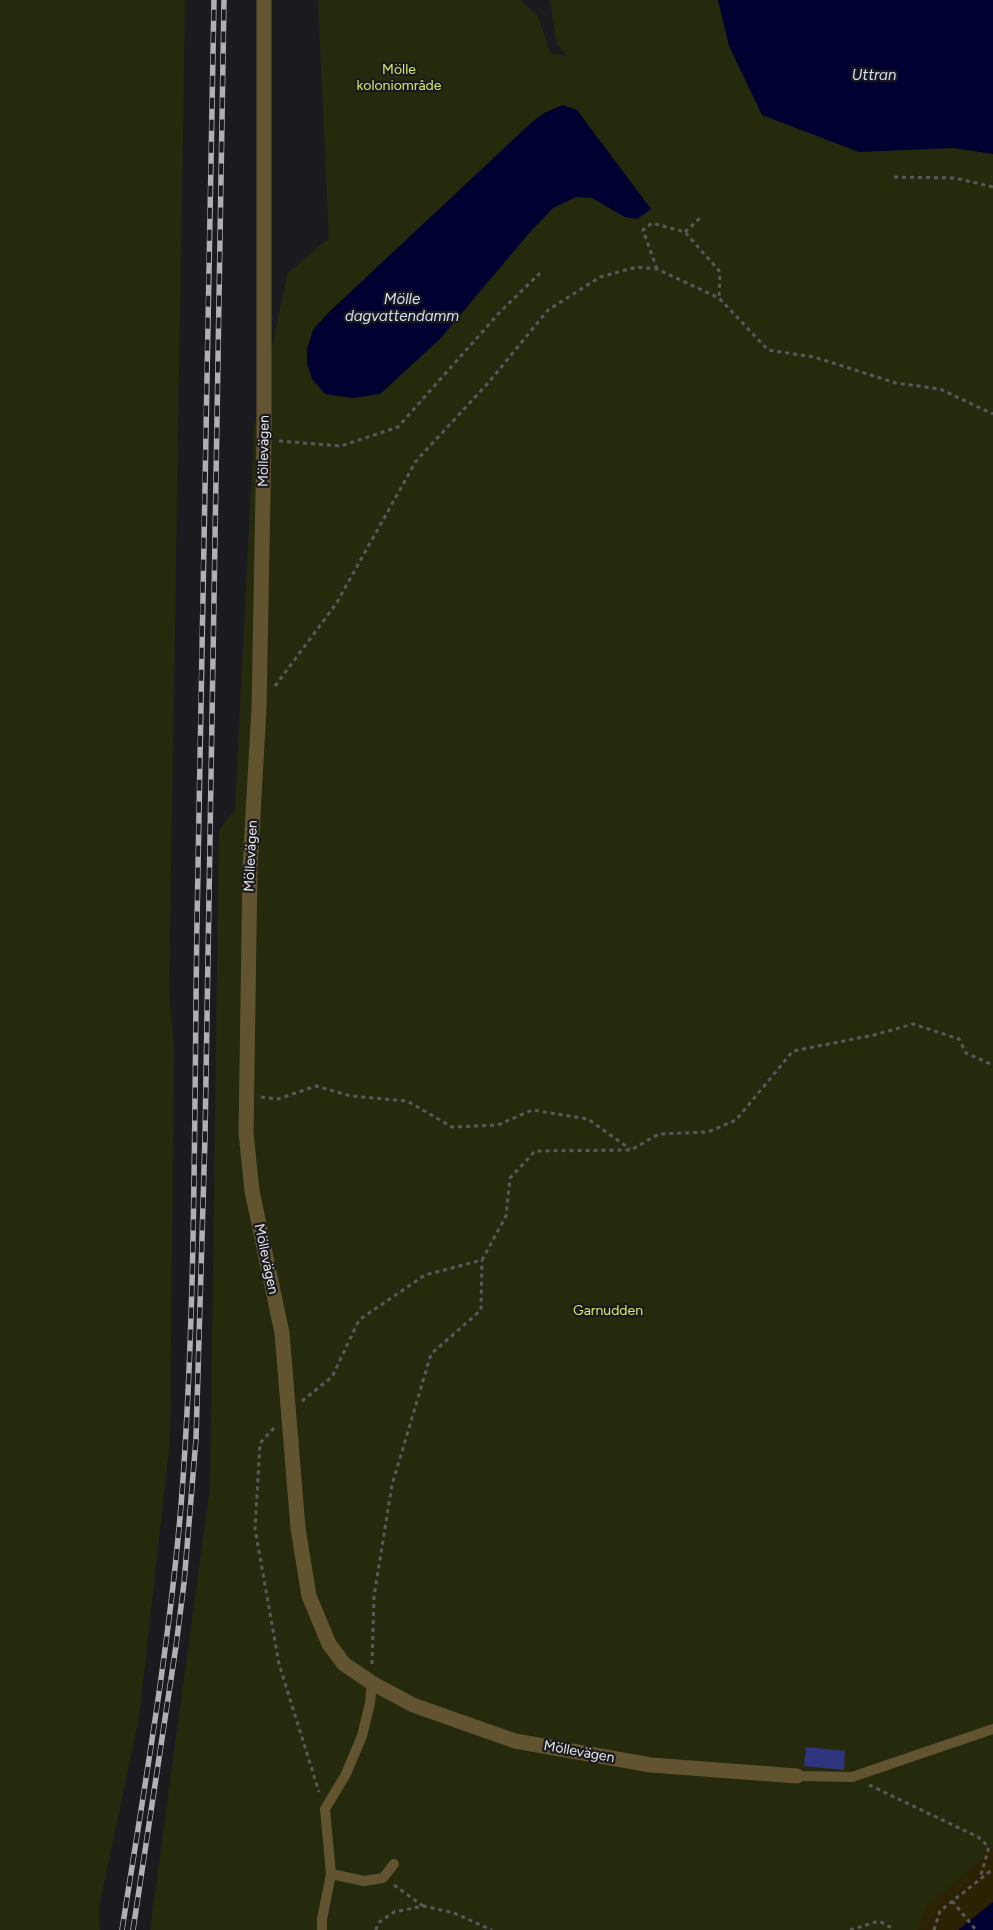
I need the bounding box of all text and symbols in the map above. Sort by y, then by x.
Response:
park label: Mölle koloniområde [357,62,441,94]
water label: Uttran [852,67,896,85]
water label: Mölle dagvattendamm [345,291,459,326]
street label: Möllevägen [255,415,273,487]
street label: Möllevägen [241,820,261,892]
street label: Möllevägen [250,1222,282,1296]
park label: Garnudden [573,1303,643,1319]
street label: Möllevägen [542,1738,616,1766]

